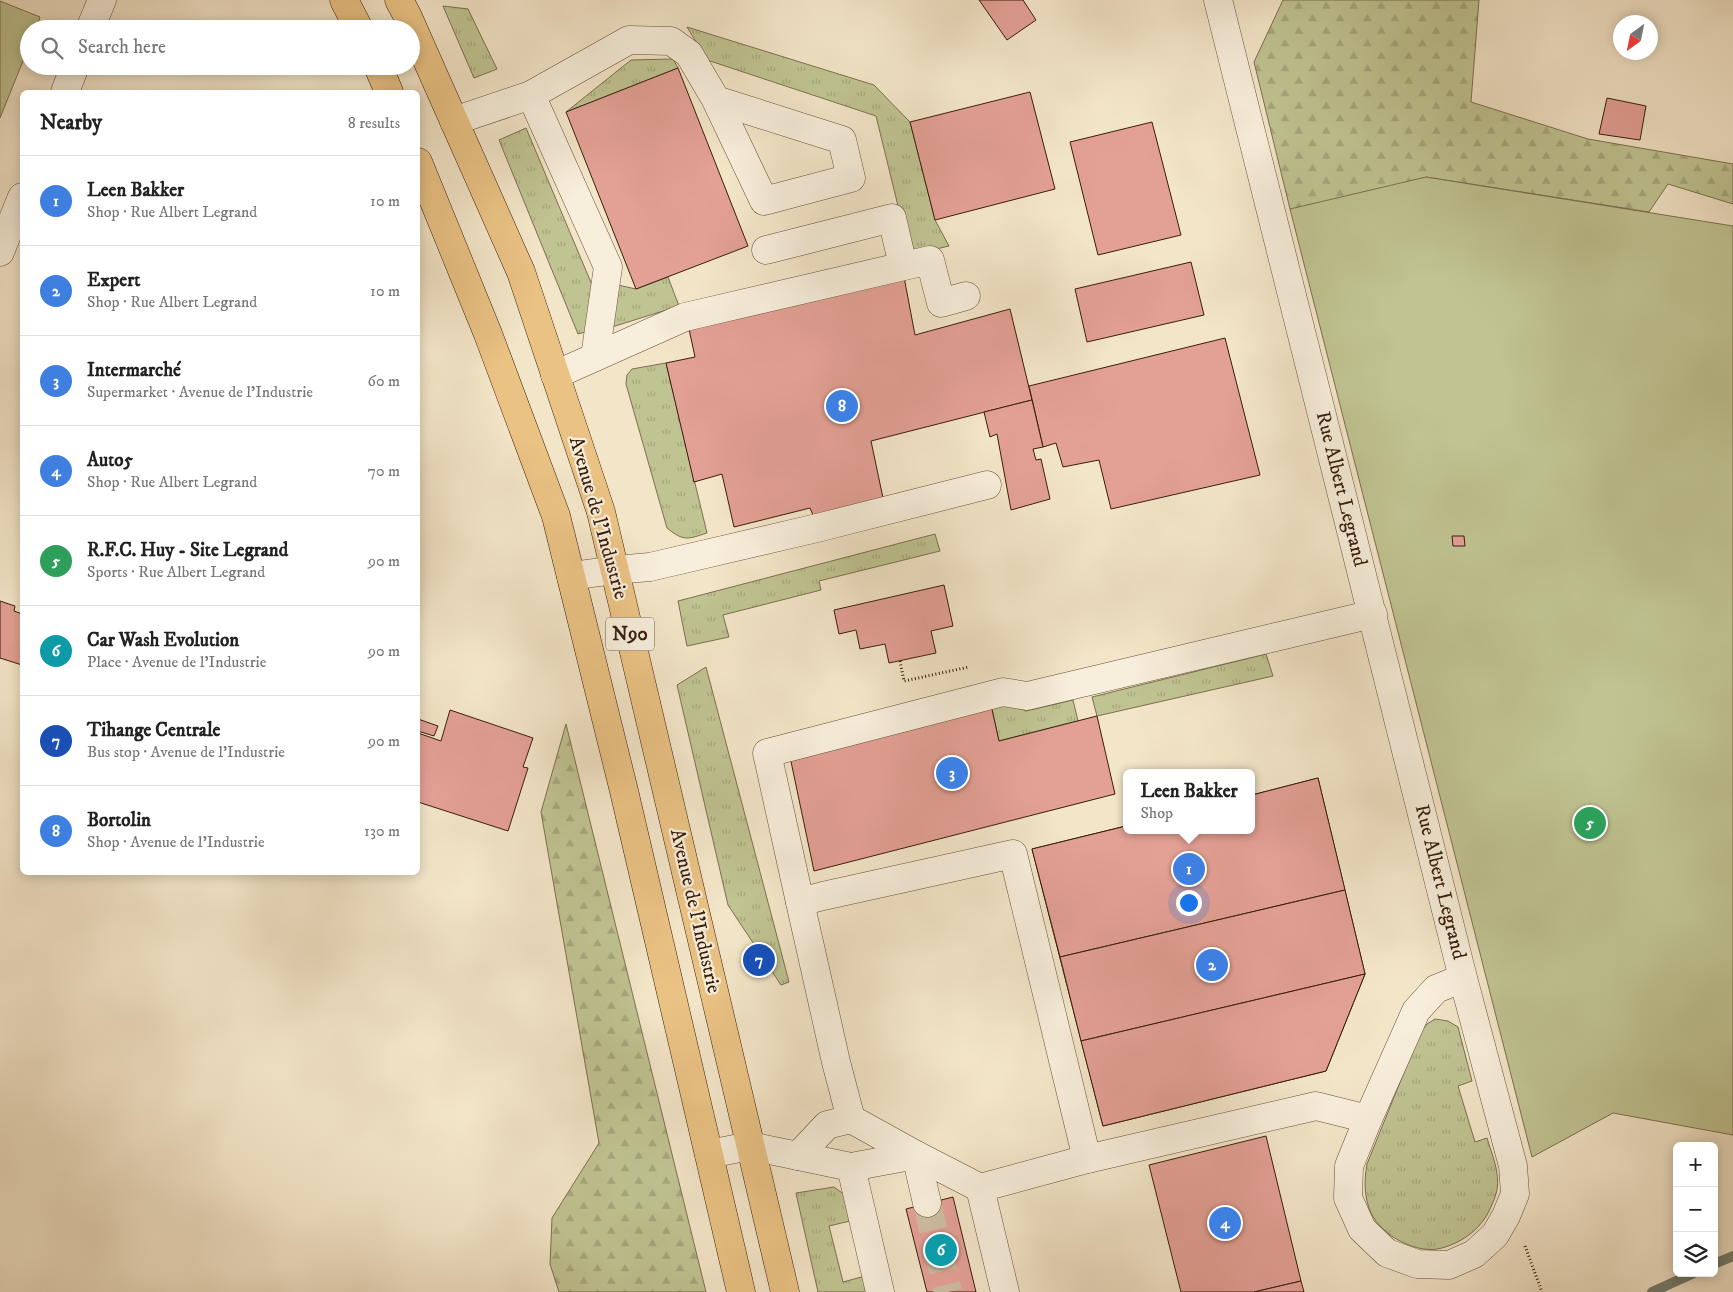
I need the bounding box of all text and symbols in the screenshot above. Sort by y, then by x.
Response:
north arrow [1613,15,1658,60]
search box [20,20,420,75]
icon: search [38,34,66,62]
text: Search here [78,36,166,59]
text: Nearby [40,110,102,136]
text: 8 results [348,113,400,133]
text: Leen Bakker [87,179,184,202]
text: 1 [53,191,59,211]
text: 10 m [370,191,400,211]
text: Shop · Rue Albert Legrand [87,202,257,222]
text: Expert [87,269,140,292]
text: 2 [52,281,60,301]
text: 10 m [370,281,400,301]
text: Shop · Rue Albert Legrand [87,292,257,312]
text: Intermarché [87,359,181,382]
text: 3 [53,371,59,391]
text: 60 m [368,371,400,391]
text: Supermarket · Avenue de l'Industrie [87,382,313,402]
pin: 8 [826,387,858,425]
street label: Rue Albert Legrand [1310,409,1372,569]
street label: Avenue de l'Industrie [563,434,633,602]
text: Auto5 [87,449,133,472]
text: 4 [51,461,61,481]
text: 70 m [368,461,400,481]
text: Shop · Rue Albert Legrand [87,472,257,492]
text: R.F.C. Huy - Site Legrand [87,539,288,562]
text: 5 [52,551,60,571]
text: 90 m [368,551,400,571]
text: Sports · Rue Albert Legrand [87,562,265,582]
road number: N90 [606,618,654,650]
text: Car Wash Evolution [87,629,239,652]
text: 6 [52,641,60,661]
text: 90 m [368,641,400,661]
text: Place · Avenue de l'Industrie [87,652,266,672]
text: Tihange Centrale [87,719,220,742]
text: 7 [52,731,60,751]
text: 90 m [368,731,400,751]
text: Bus stop · Avenue de l'Industrie [87,742,285,762]
pin: 3 [936,754,968,792]
popup [1123,769,1255,834]
text: Leen Bakker [1140,780,1238,803]
street label: Rue Albert Legrand [1409,802,1471,962]
text: Shop [1140,803,1173,823]
pin: 5 [1574,804,1606,842]
text: Bortolin [87,809,151,832]
text: 8 [52,821,60,841]
text: 130 m [364,821,400,841]
street label: Avenue de l'Industrie [664,826,726,996]
text: Shop · Avenue de l'Industrie [87,832,265,852]
pin: 1 [1173,850,1205,888]
your location [1176,890,1202,916]
pin: 7 [743,941,775,979]
pin: 2 [1196,946,1228,984]
map controls [1673,1142,1718,1277]
button: + [1673,1142,1718,1187]
button: − [1673,1187,1718,1232]
pin: 4 [1209,1204,1241,1242]
pin: 6 [925,1231,957,1269]
button: layers [1673,1232,1718,1277]

